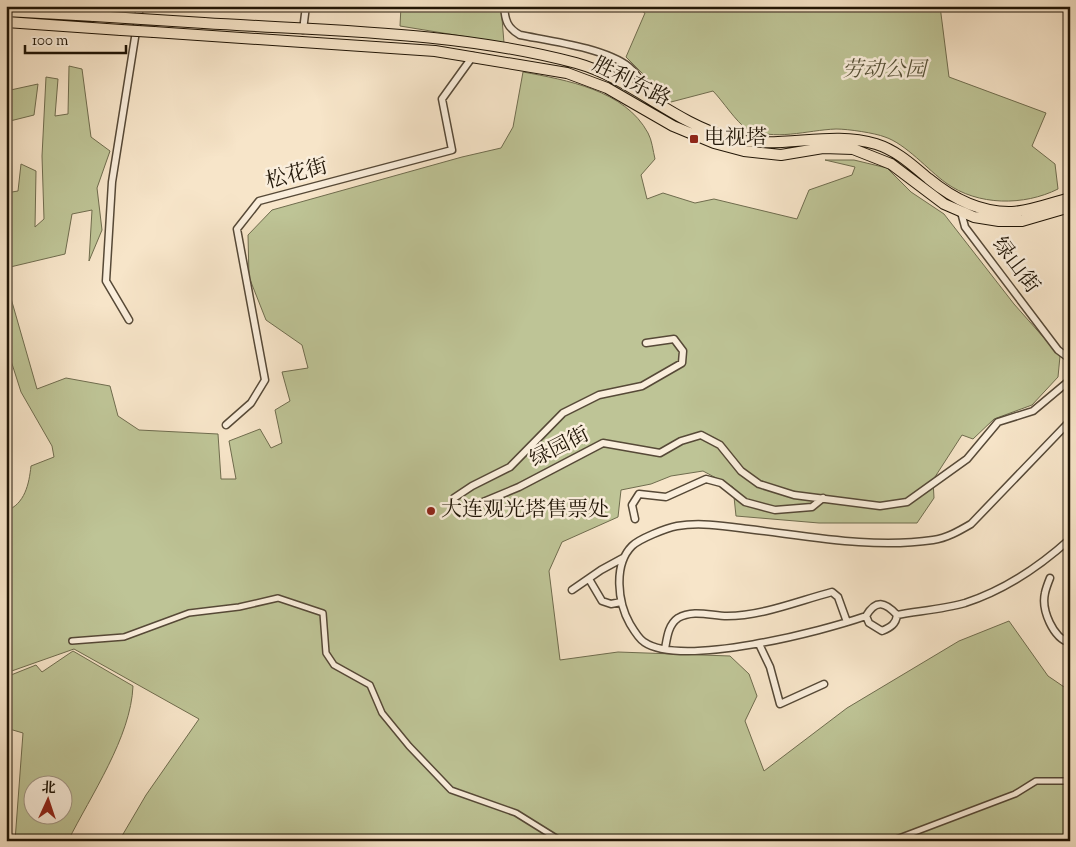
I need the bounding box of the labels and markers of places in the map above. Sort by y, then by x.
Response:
place label: 电视塔 [704,124,767,154]
marker: 电视塔 [688,133,700,145]
place label: 大连观光塔售票处 [441,496,609,526]
marker: 大连观光塔售票处 [425,505,437,517]

